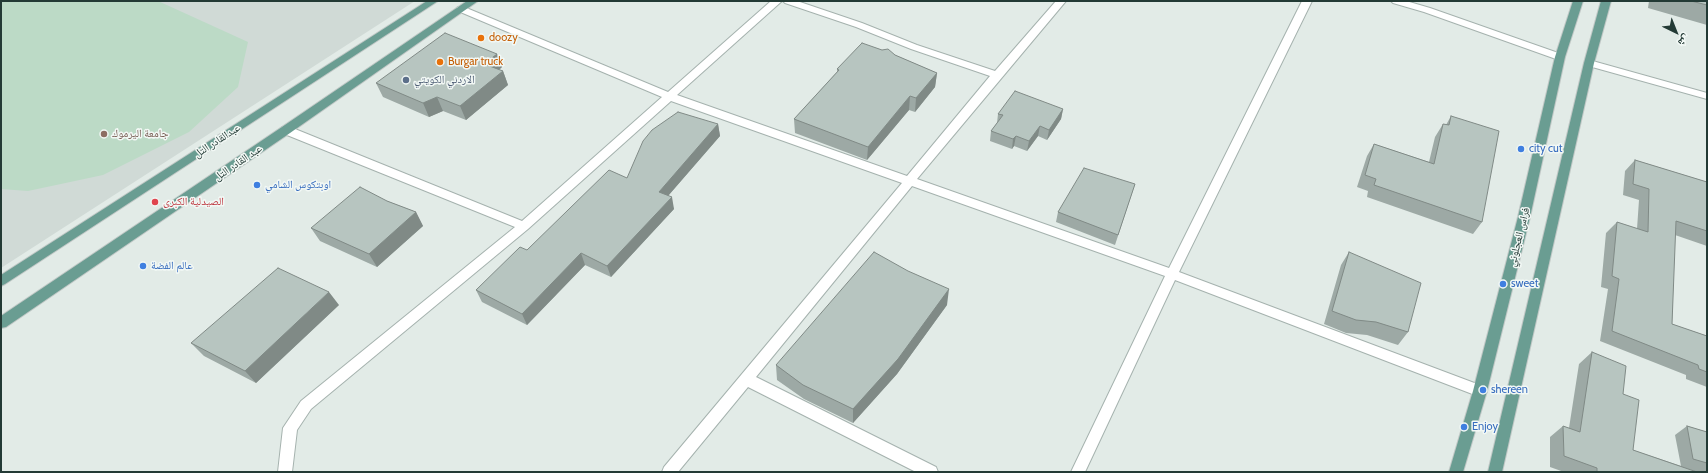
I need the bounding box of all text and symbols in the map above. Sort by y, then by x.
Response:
north arrow [1656,12,1696,52]
place label: doozy [489,31,518,45]
text: ش [1675,32,1693,50]
marker: doozy [476,33,486,43]
place label: Burgar truck [448,55,503,69]
marker: Burgar truck [435,57,445,67]
place label: الاردني الكويتي [414,73,475,87]
marker: الاردني الكويتي [401,75,411,85]
street label: عبدالقادر التل [191,121,243,161]
place label: جامعة اليرموك [112,127,168,141]
marker: جامعة اليرموك [99,129,109,139]
street label: عبد القادر التل [211,142,265,184]
place label: city cut [1529,142,1563,156]
marker: city cut [1516,144,1526,154]
place label: اوبتكوس الشامي [265,178,331,192]
marker: اوبتكوس الشامي [252,180,262,190]
place label: الصيدلية الكبرى [163,195,224,209]
marker: الصيدلية الكبرى [150,197,160,207]
street label: فراس العجلوني [1505,206,1533,268]
place label: عالم الفضة [151,259,193,273]
marker: عالم الفضة [138,261,148,271]
place label: sweet [1511,277,1538,291]
marker: sweet [1498,279,1508,289]
place label: shereen [1491,383,1528,397]
marker: shereen [1478,385,1488,395]
place label: Enjoy [1472,420,1498,434]
marker: Enjoy [1459,422,1469,432]

